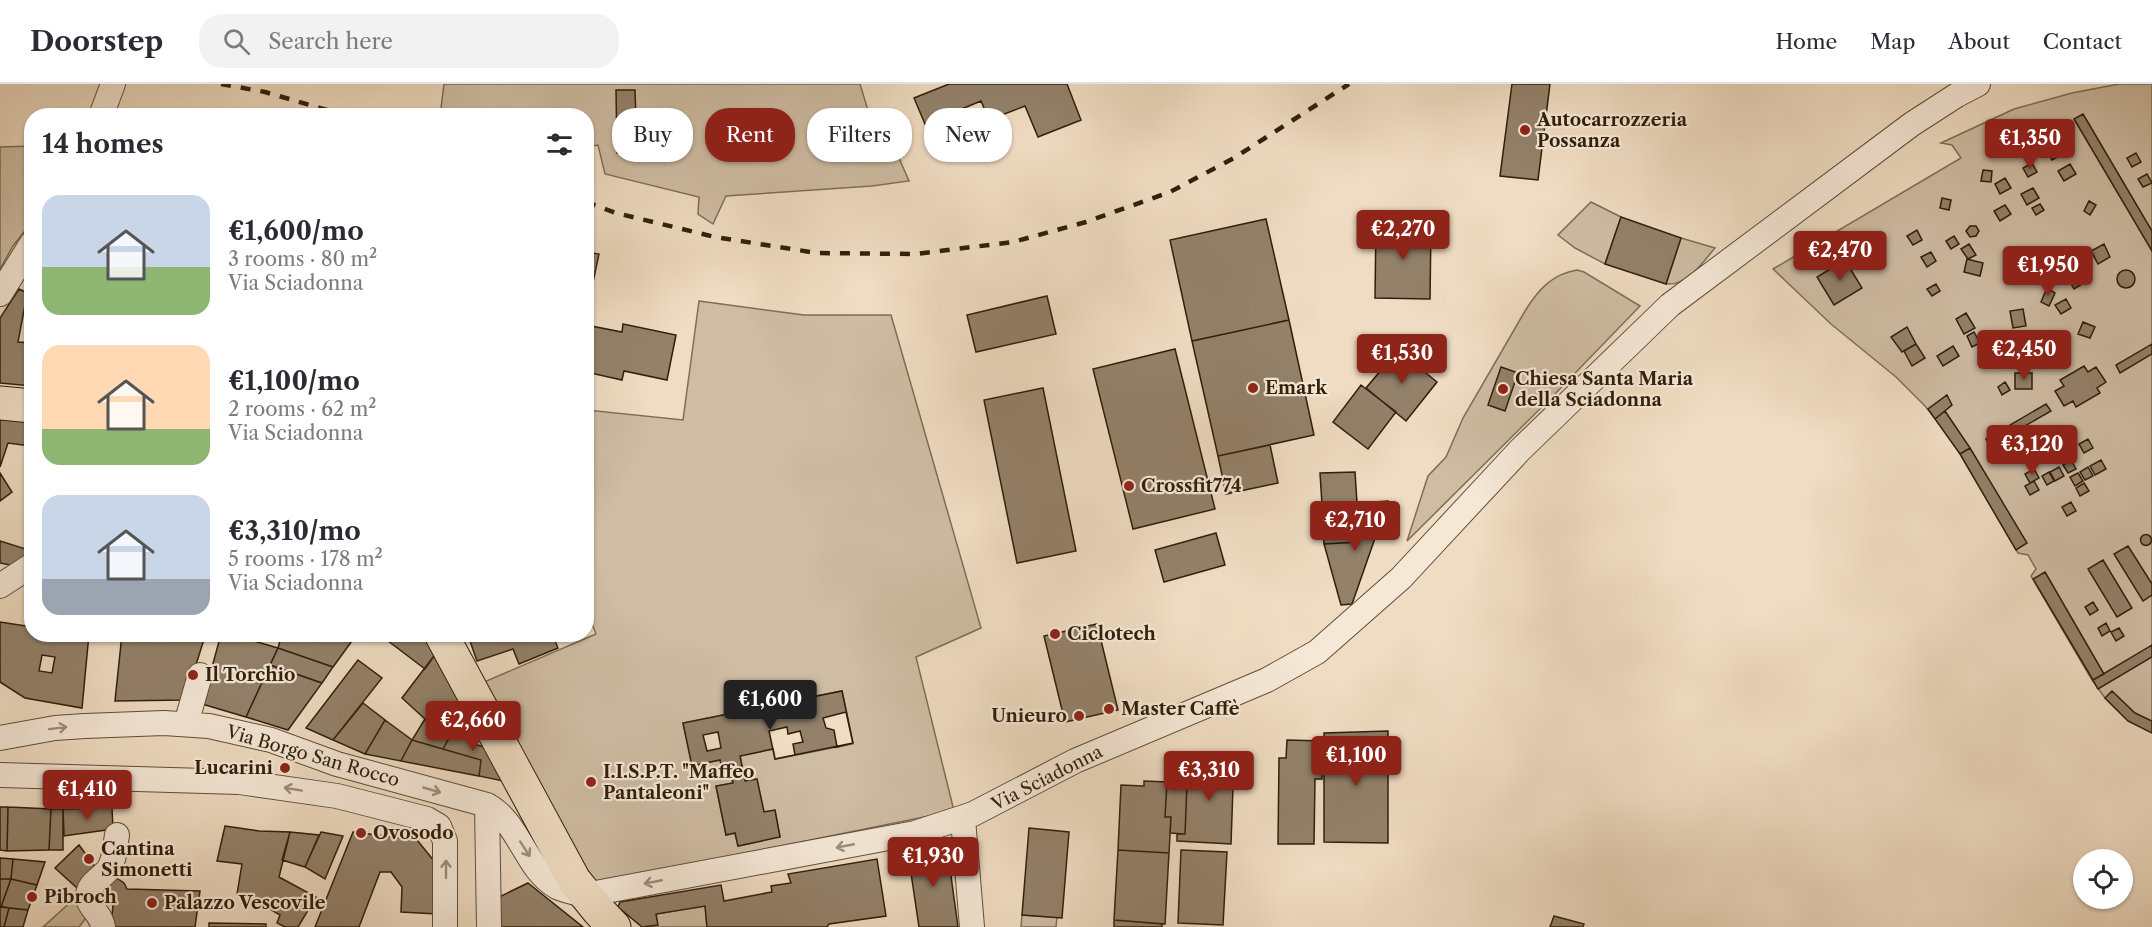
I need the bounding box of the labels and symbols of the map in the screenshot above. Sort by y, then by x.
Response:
place label: Autocarrozzeria Possanza [1536,109,1688,152]
pin: €1,350 [1981,119,2079,170]
marker: Autocarrozzeria Possanza [1518,123,1532,137]
pin: €2,270 [1354,210,1452,261]
pin: €2,470 [1791,231,1889,282]
pin: €1,950 [1999,246,2097,297]
pin: €2,450 [1975,330,2073,381]
pin: €1,530 [1353,334,1451,385]
place label: Chiesa Santa Maria della Sciadonna [1515,368,1694,411]
place label: Emark [1265,377,1328,399]
marker: Emark [1246,381,1260,395]
marker: Chiesa Santa Maria della Sciadonna [1496,382,1510,396]
pin: €3,120 [1983,425,2081,476]
place label: Crossfit774 [1141,475,1242,497]
marker: Crossfit774 [1122,479,1136,493]
pin: €2,710 [1306,501,1404,552]
place label: Ciclotech [1067,623,1157,645]
marker: Ciclotech [1048,627,1062,641]
place label: Il Torchio [205,664,295,686]
marker: Il Torchio [186,668,200,682]
pin: €1,600 [721,680,819,731]
place label: Master Caffè [1121,698,1240,720]
pin: €2,660 [424,701,522,752]
marker: Master Caffè [1102,702,1116,716]
place label: Unieuro [991,705,1067,727]
marker: Unieuro [1072,709,1086,723]
street label: Via Borgo San Rocco [223,720,402,791]
one-way arrow [47,722,67,733]
pin: €1,100 [1307,736,1405,787]
street label: Via Sciadonna [987,740,1107,816]
pin: €3,310 [1160,751,1258,802]
place label: Lucarini [194,757,274,779]
marker: Lucarini [278,761,292,775]
place label: I.I.S.P.T. "Maffeo Pantaleoni" [603,761,754,804]
pin: €1,410 [38,770,136,821]
marker: I.I.S.P.T. "Maffeo Pantaleoni" [584,775,598,789]
one-way arrow [284,783,304,794]
one-way arrow [422,785,441,796]
place label: Ovosodo [373,822,454,844]
marker: Ovosodo [354,826,368,840]
pin: €1,930 [884,837,982,888]
place label: Cantina Simonetti [101,838,193,881]
one-way arrow [519,840,531,857]
one-way arrow [836,841,855,852]
marker: Cantina Simonetti [82,852,96,866]
one-way arrow [440,859,452,879]
one-way arrow [644,877,664,888]
place label: Pibroch [44,886,117,908]
marker: Pibroch [25,890,39,904]
place label: Palazzo Vescovile [164,892,326,914]
marker: Palazzo Vescovile [145,896,159,910]

